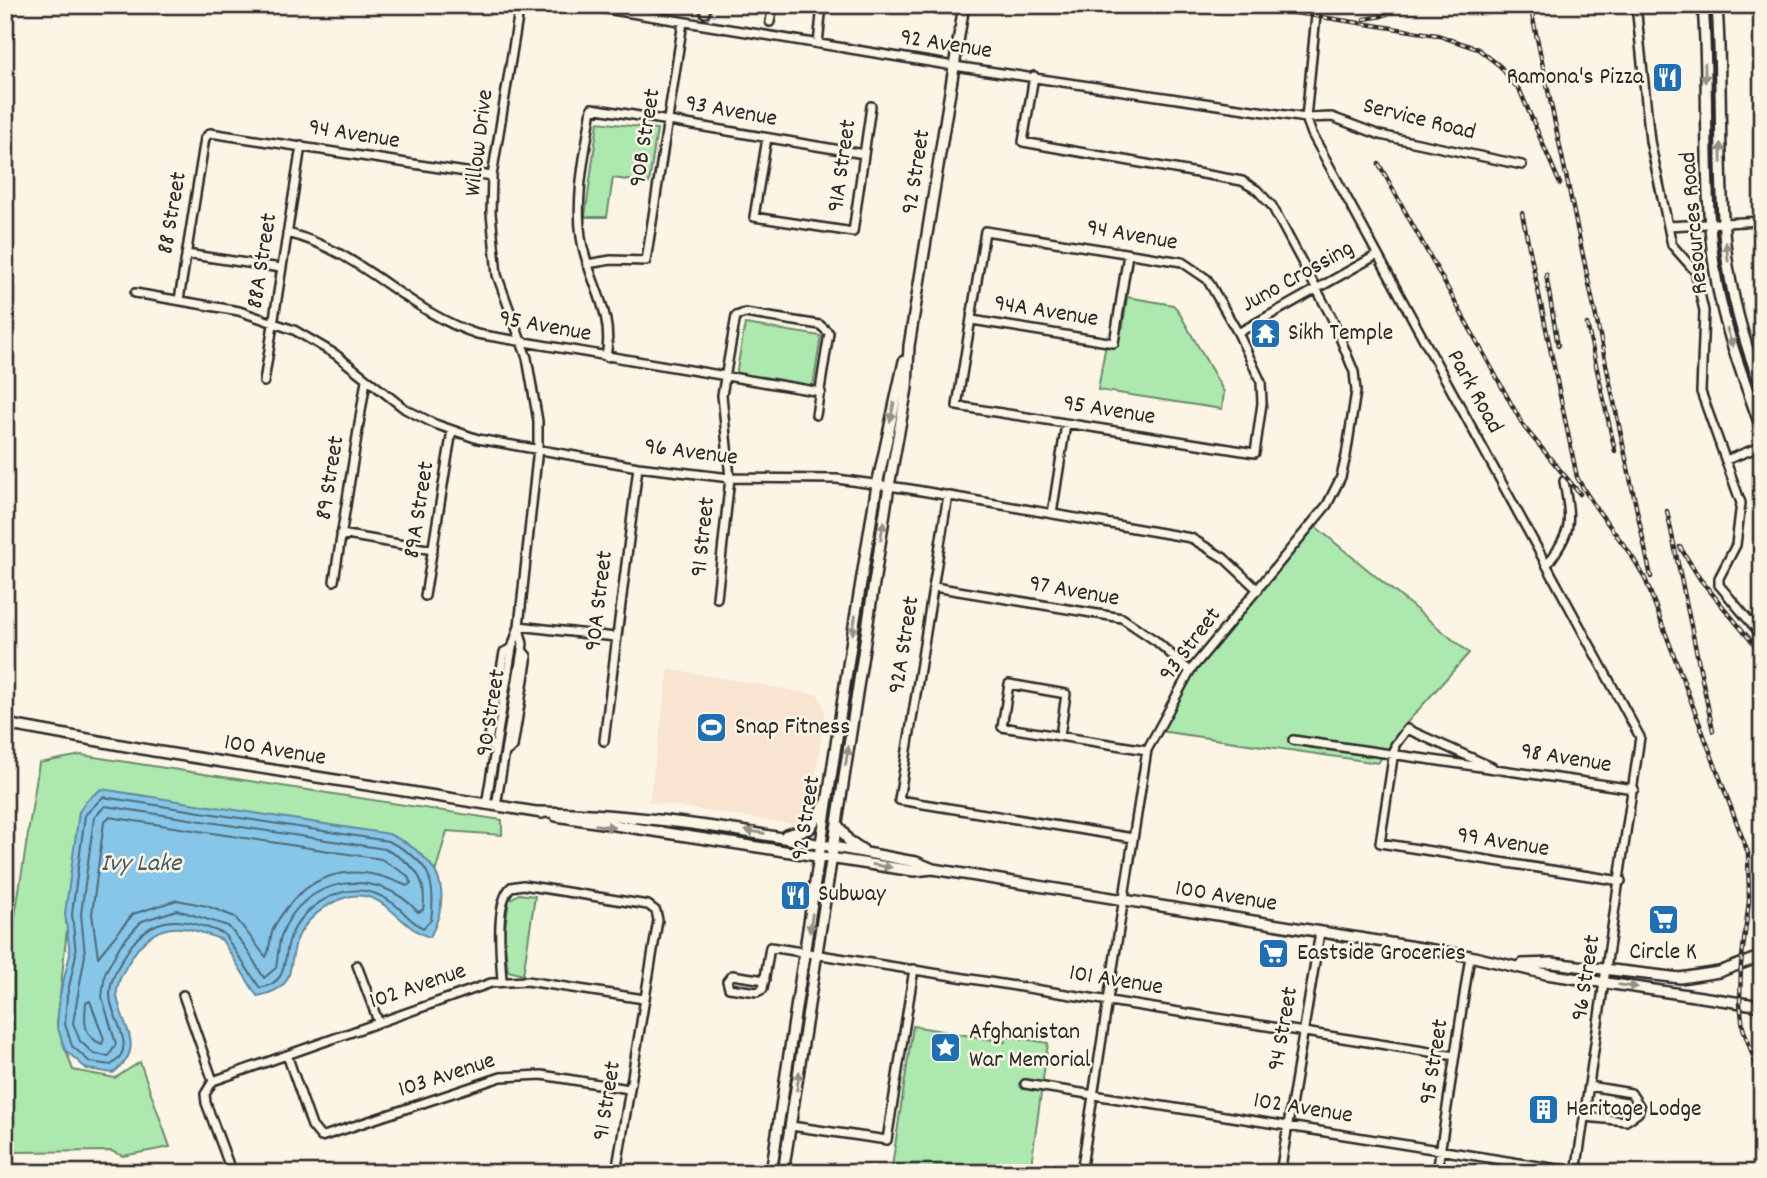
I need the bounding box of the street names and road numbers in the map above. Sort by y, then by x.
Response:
street label: 92 Avenue [898,21,994,69]
street label: 90B Street [621,86,671,190]
street label: 93 Avenue [682,87,780,137]
street label: Willow Drive [457,88,503,198]
street label: Service Road [1359,90,1479,150]
street label: 94 Avenue [306,111,402,159]
street label: 91A Street [820,117,866,214]
street label: 92 Street [894,127,940,217]
street label: Resources Road [1672,150,1718,296]
street label: 88 Street [149,169,197,257]
street label: 88A Street [239,211,287,311]
street label: 94 Avenue [1084,211,1180,261]
street label: Juno Crossing [1236,232,1360,322]
street label: 94A Avenue [991,287,1101,337]
street label: 95 Avenue [496,302,594,352]
street label: Park Road [1437,344,1511,440]
street label: 95 Avenue [1060,387,1158,435]
street label: 96 Avenue [642,430,740,476]
street label: 89 Street [308,434,354,522]
street label: 89A Street [396,459,444,561]
street label: 91 Street [683,495,725,579]
street label: 90A Street [577,549,623,653]
street label: 97 Avenue [1026,567,1122,617]
street label: 92A Street [881,594,930,696]
street label: 93 Street [1152,601,1230,689]
street label: 90 Street [468,667,516,759]
street label: 100 Avenue [222,726,328,776]
street label: 98 Avenue [1518,735,1614,783]
street label: 92 Street [784,773,830,863]
street label: 99 Avenue [1454,819,1552,867]
street label: 100 Avenue [1173,872,1279,922]
street label: 96 Street [1563,932,1611,1023]
street label: 102 Avenue [365,955,471,1019]
street label: 101 Avenue [1067,957,1165,1005]
street label: 94 Street [1260,984,1308,1074]
street label: 95 Street [1411,1017,1459,1107]
street label: 103 Avenue [394,1044,500,1108]
street label: 91 Street [585,1059,631,1143]
street label: 102 Avenue [1251,1084,1355,1134]

